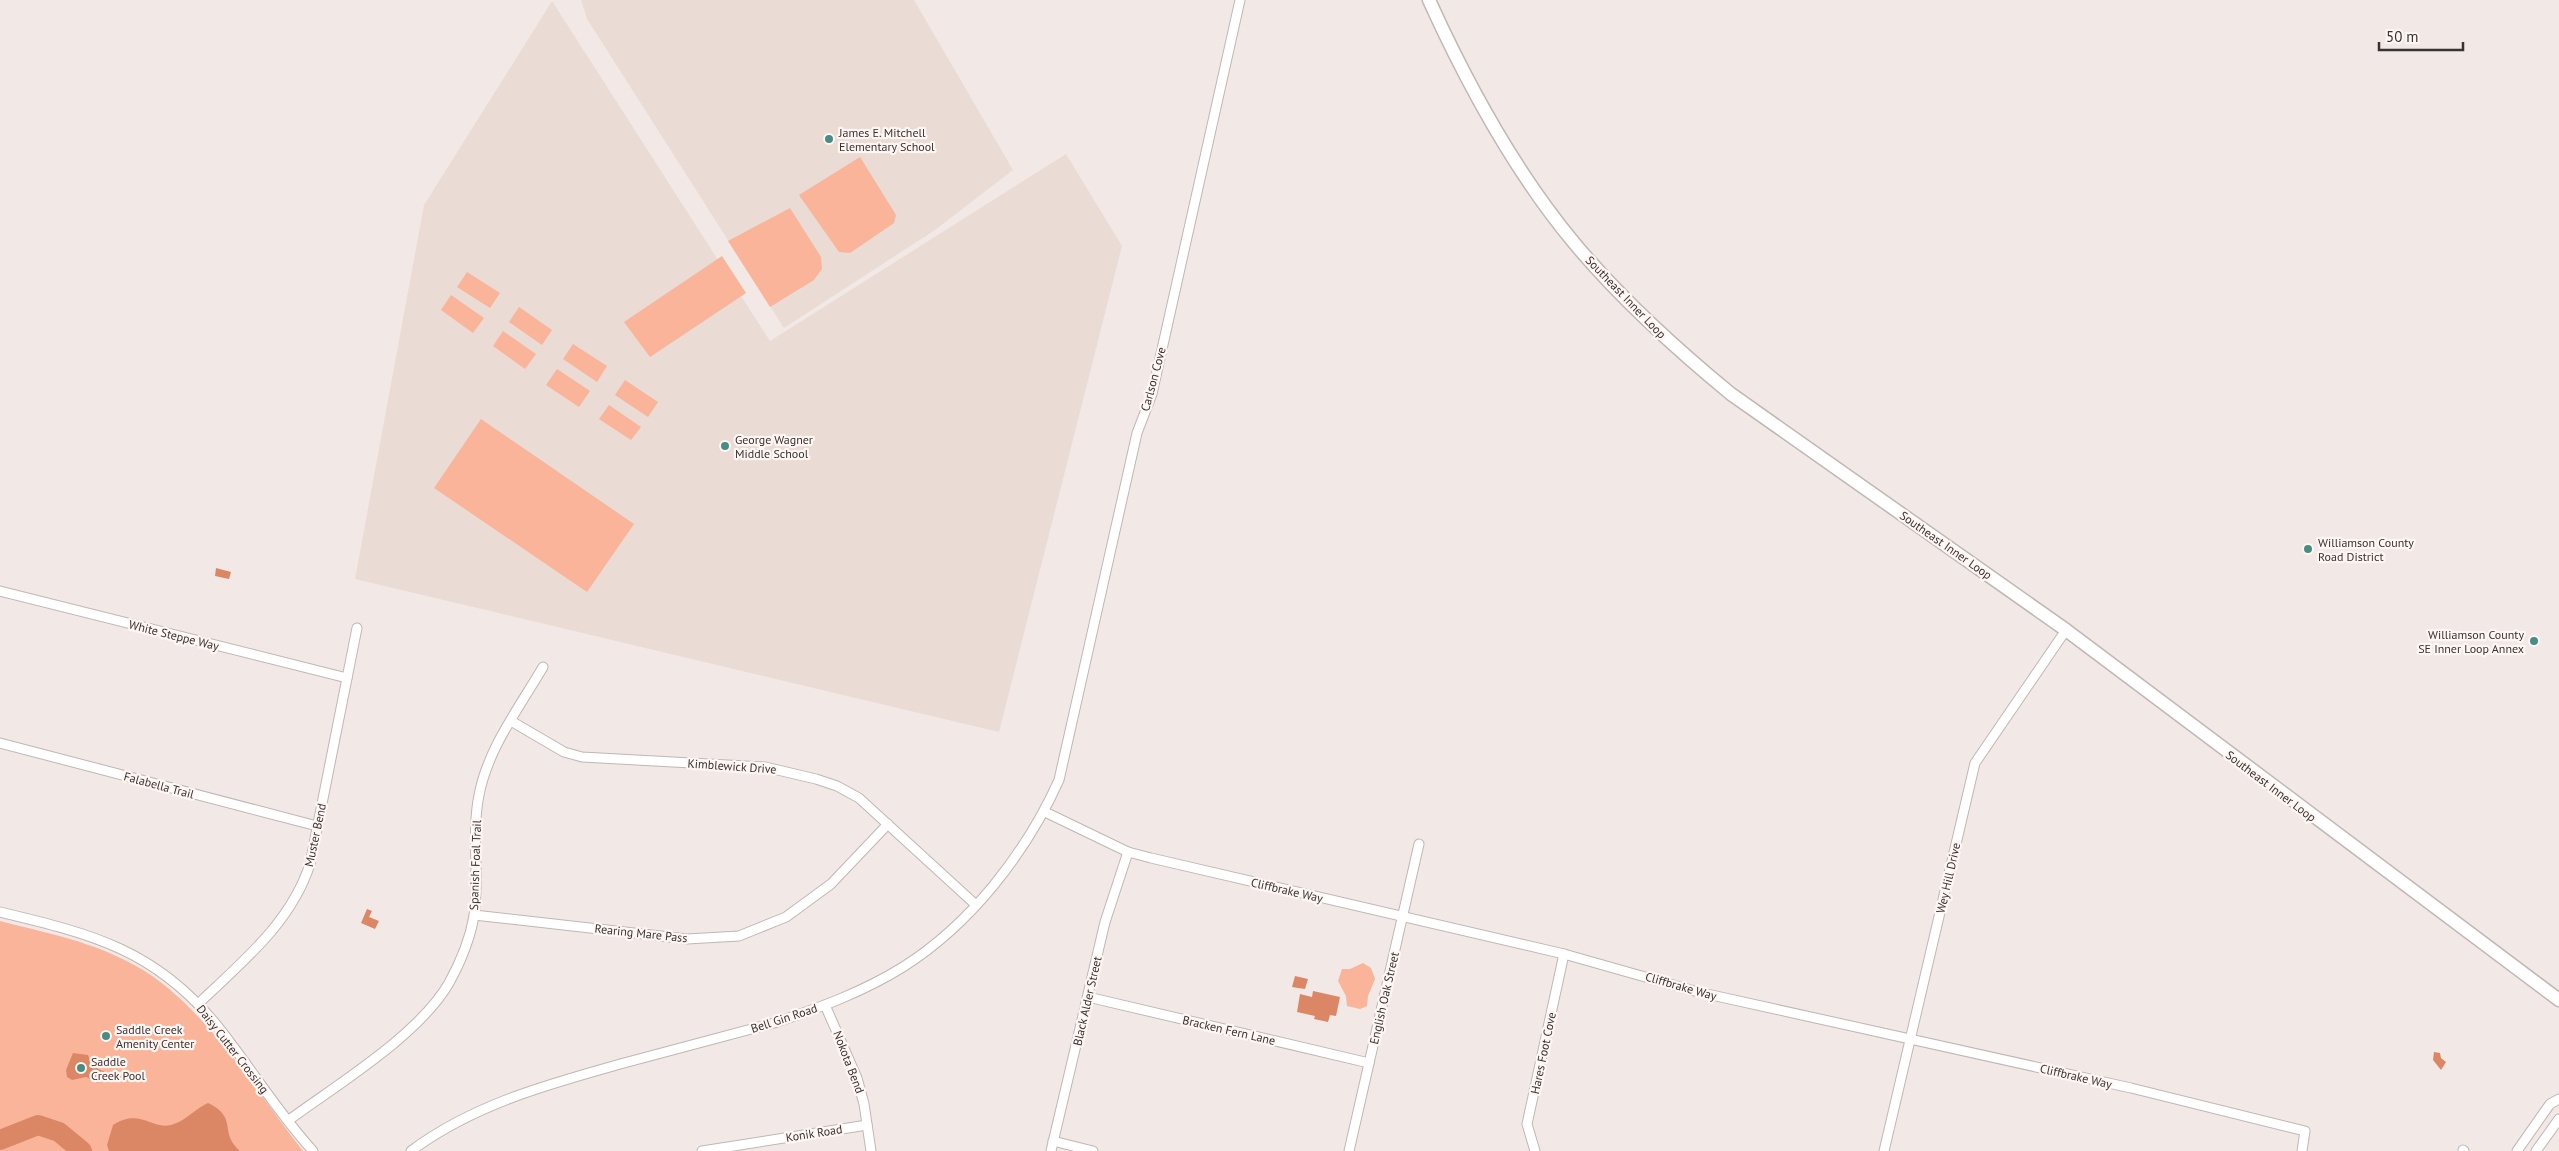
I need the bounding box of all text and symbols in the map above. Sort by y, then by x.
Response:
scale bar [2379,20,2463,52]
text: 50 m [2386,27,2419,46]
place label: James E. Mitchell Elementary School [838,125,935,154]
marker: James E. Mitchell Elementary School [823,133,835,145]
street label: Southeast Inner Loop [1583,253,1669,341]
street label: Carlson Cove [1137,345,1169,413]
place label: George Wagner Middle School [735,432,813,461]
marker: George Wagner Middle School [719,440,731,452]
street label: Southeast Inner Loop [1897,508,1995,582]
place label: Williamson County Road District [2318,535,2414,564]
marker: Williamson County Road District [2302,543,2314,555]
street label: White Steppe Way [127,617,221,654]
place label: Williamson County SE Inner Loop Annex [2418,627,2524,656]
marker: Williamson County SE Inner Loop Annex [2528,635,2540,647]
street label: Southeast Inner Loop [2223,747,2319,825]
street label: Kimblewick Drive [687,755,777,777]
street label: Falabella Trail [122,768,196,802]
street label: Muster Bend [301,802,329,868]
street label: Spanish Foal Trail [466,819,484,910]
street label: Wey Hill Drive [1933,841,1963,915]
street label: Cliffbrake Way [1250,874,1325,906]
street label: Rearing Mare Pass [594,921,688,945]
street label: English Oak Street [1366,950,1402,1046]
street label: Black Alder Street [1069,955,1105,1047]
street label: Cliffbrake Way [1644,969,1719,1003]
street label: Bell Gin Road [749,1000,819,1036]
street label: Daisy Cutter Crossing [194,1002,272,1096]
street label: Hares Foot Cove [1527,1011,1559,1095]
street label: Bracken Fern Lane [1181,1012,1277,1048]
place label: Saddle Creek Amenity Center [116,1022,194,1051]
street label: Nokota Bend [830,1029,868,1095]
marker: Saddle Creek Amenity Center [100,1030,112,1042]
place label: Saddle Creek Pool [91,1054,146,1083]
street label: Cliffbrake Way [2039,1060,2114,1092]
marker: Saddle Creek Pool [75,1062,87,1074]
street label: Konik Road [785,1121,843,1145]

